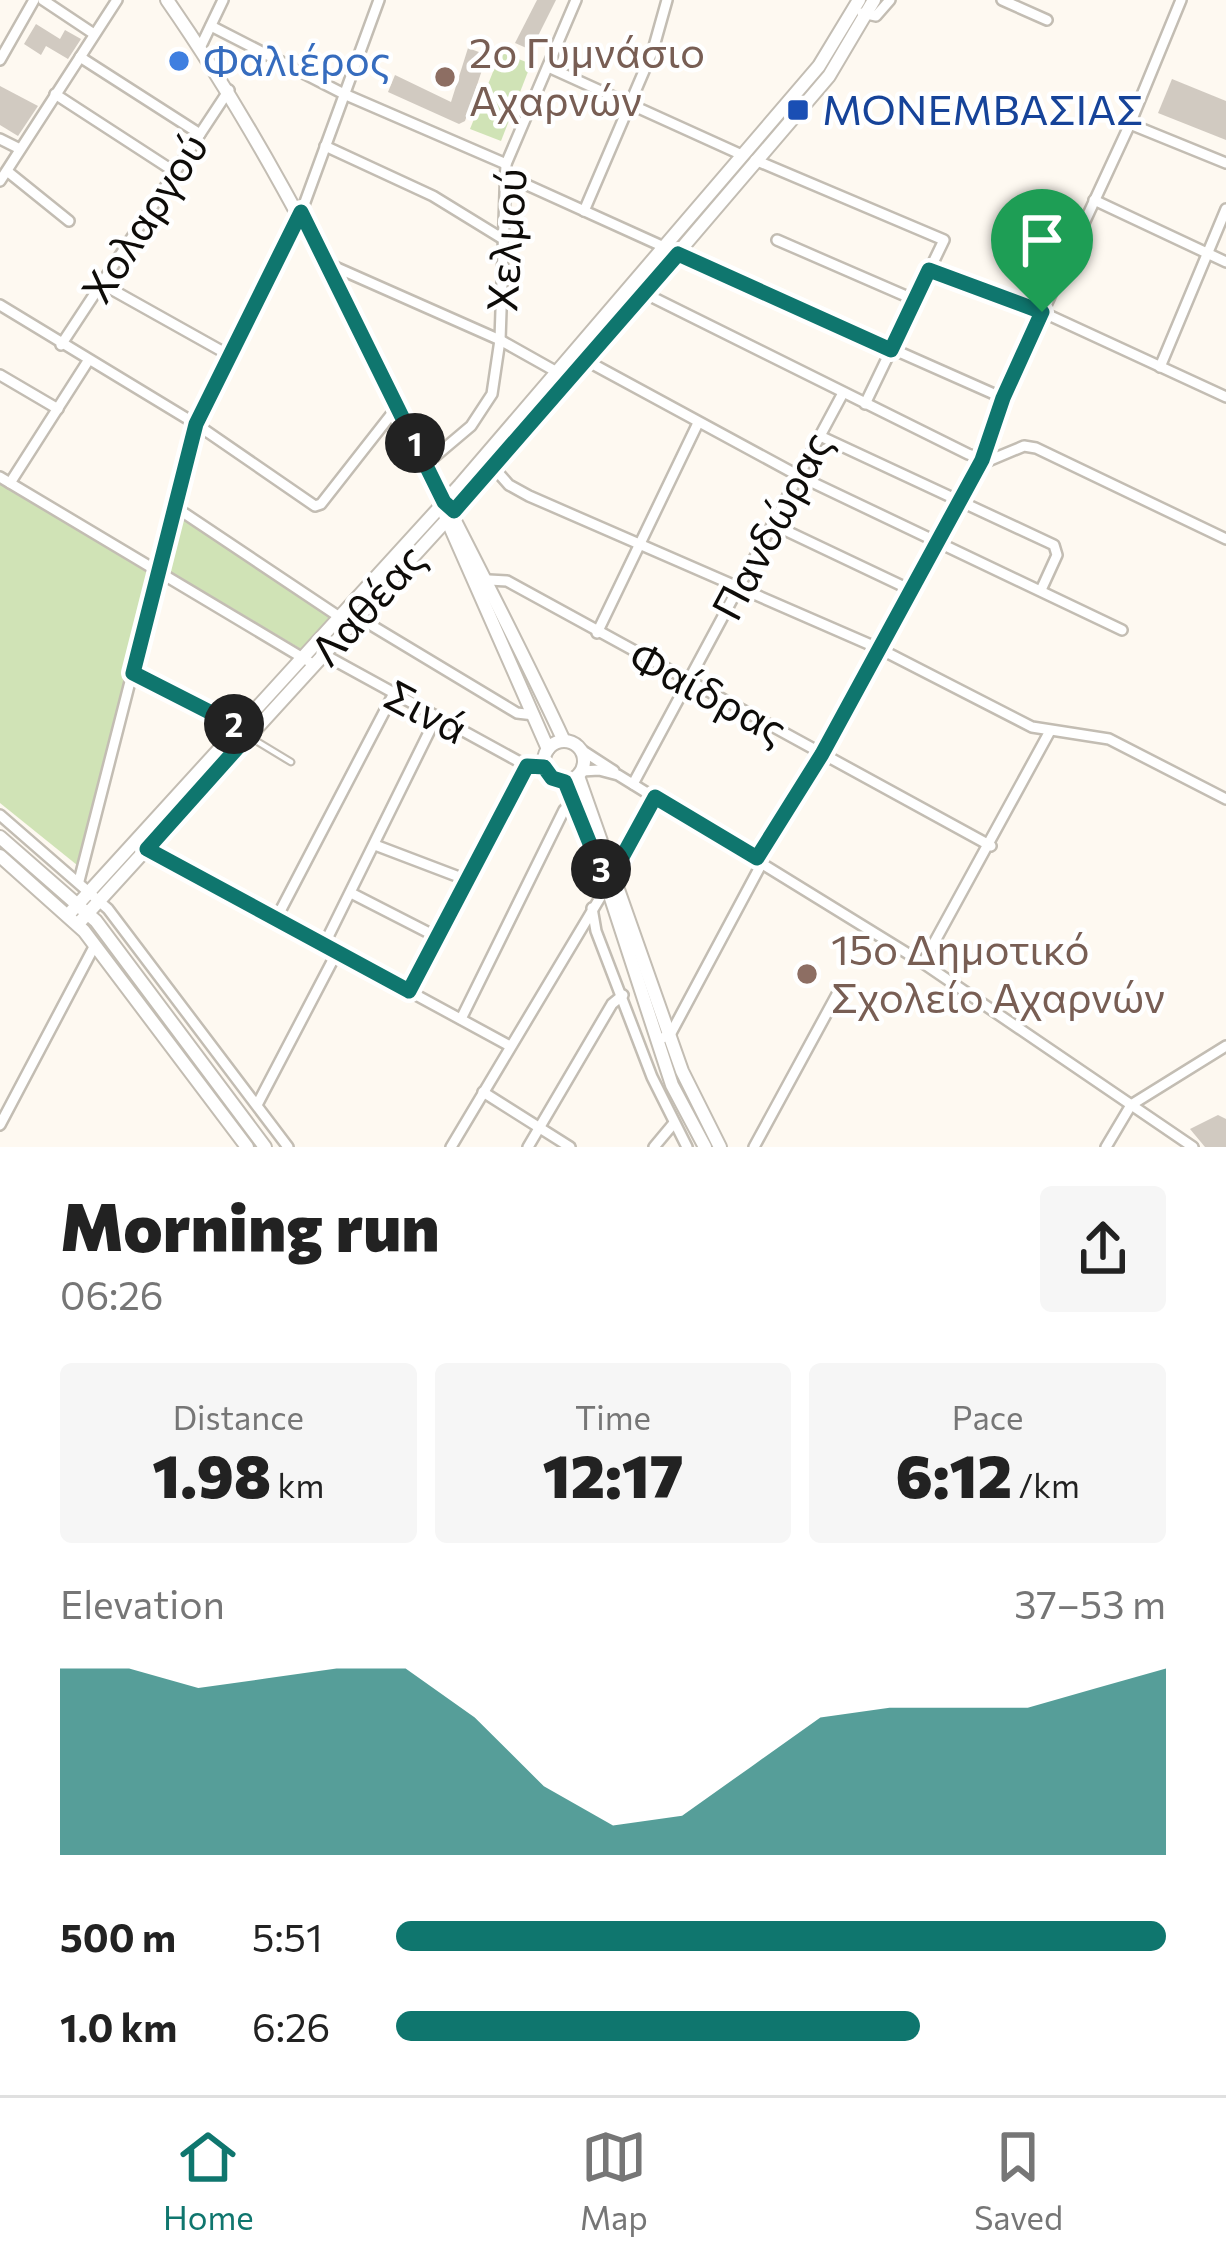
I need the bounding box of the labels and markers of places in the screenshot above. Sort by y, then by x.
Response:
place label: 2ο Γυμνάσιο Αχαρνών [469,25,705,125]
place label: Φαλιέρος [203,33,391,85]
marker: Φαλιέρος [166,48,192,74]
marker: 2ο Γυμνάσιο Αχαρνών [432,64,458,90]
place label: ΜΟΝΕΜΒΑΣΙΑΣ [822,82,1143,134]
marker: ΜΟΝΕΜΒΑΣΙΑΣ [785,97,811,123]
pin [991,189,1093,312]
pin: 1 [385,413,445,473]
pin: 2 [204,694,264,754]
pin: 3 [571,839,631,899]
place label: 15ο Δημοτικό Σχολείο Αχαρνών [831,922,1165,1022]
marker: 15ο Δημοτικό Σχολείο Αχαρνών [794,961,820,987]

